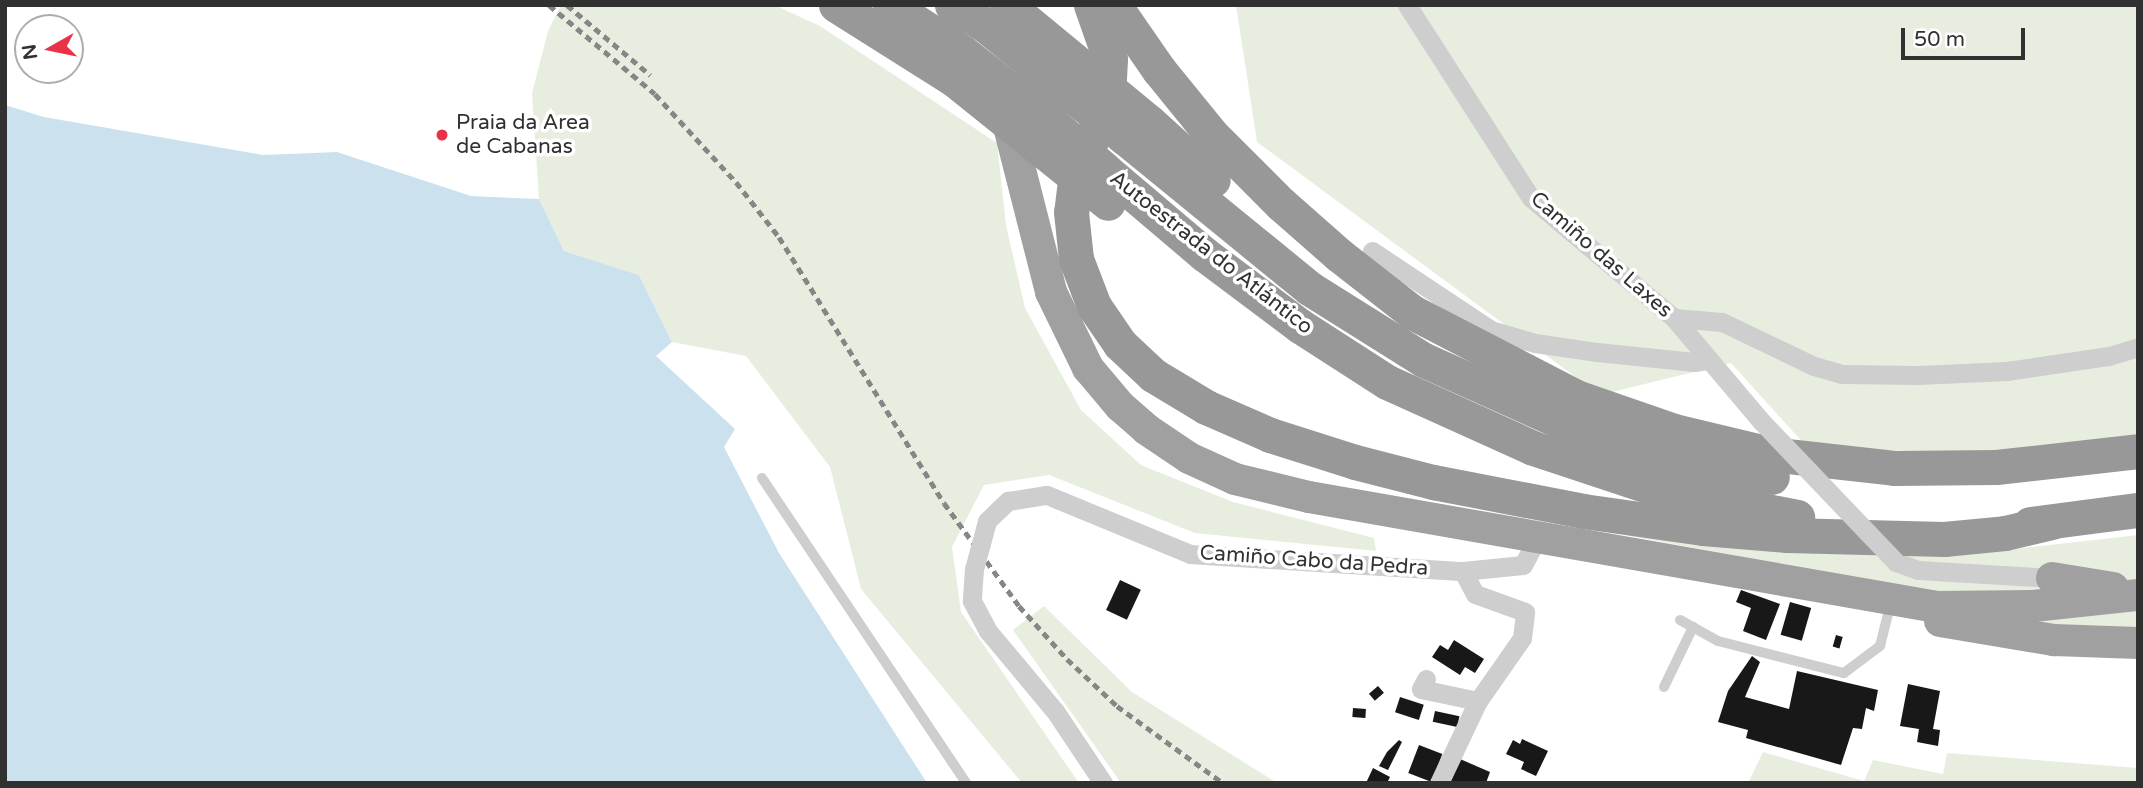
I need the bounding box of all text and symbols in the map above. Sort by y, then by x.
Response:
north arrow [14,14,84,84]
scale bar [1905,14,2029,58]
text: 50 m [1914,27,1965,52]
text: N [18,43,42,61]
place label: Praia da Area de Cabanas [456,110,590,160]
marker: Praia da Area de Cabanas [434,127,450,143]
street label: Autoestrada do Atlántico [1105,166,1317,340]
street label: Camiño das Laxes [1525,187,1677,323]
street label: Camiño Cabo da Pedra [1199,540,1429,582]

